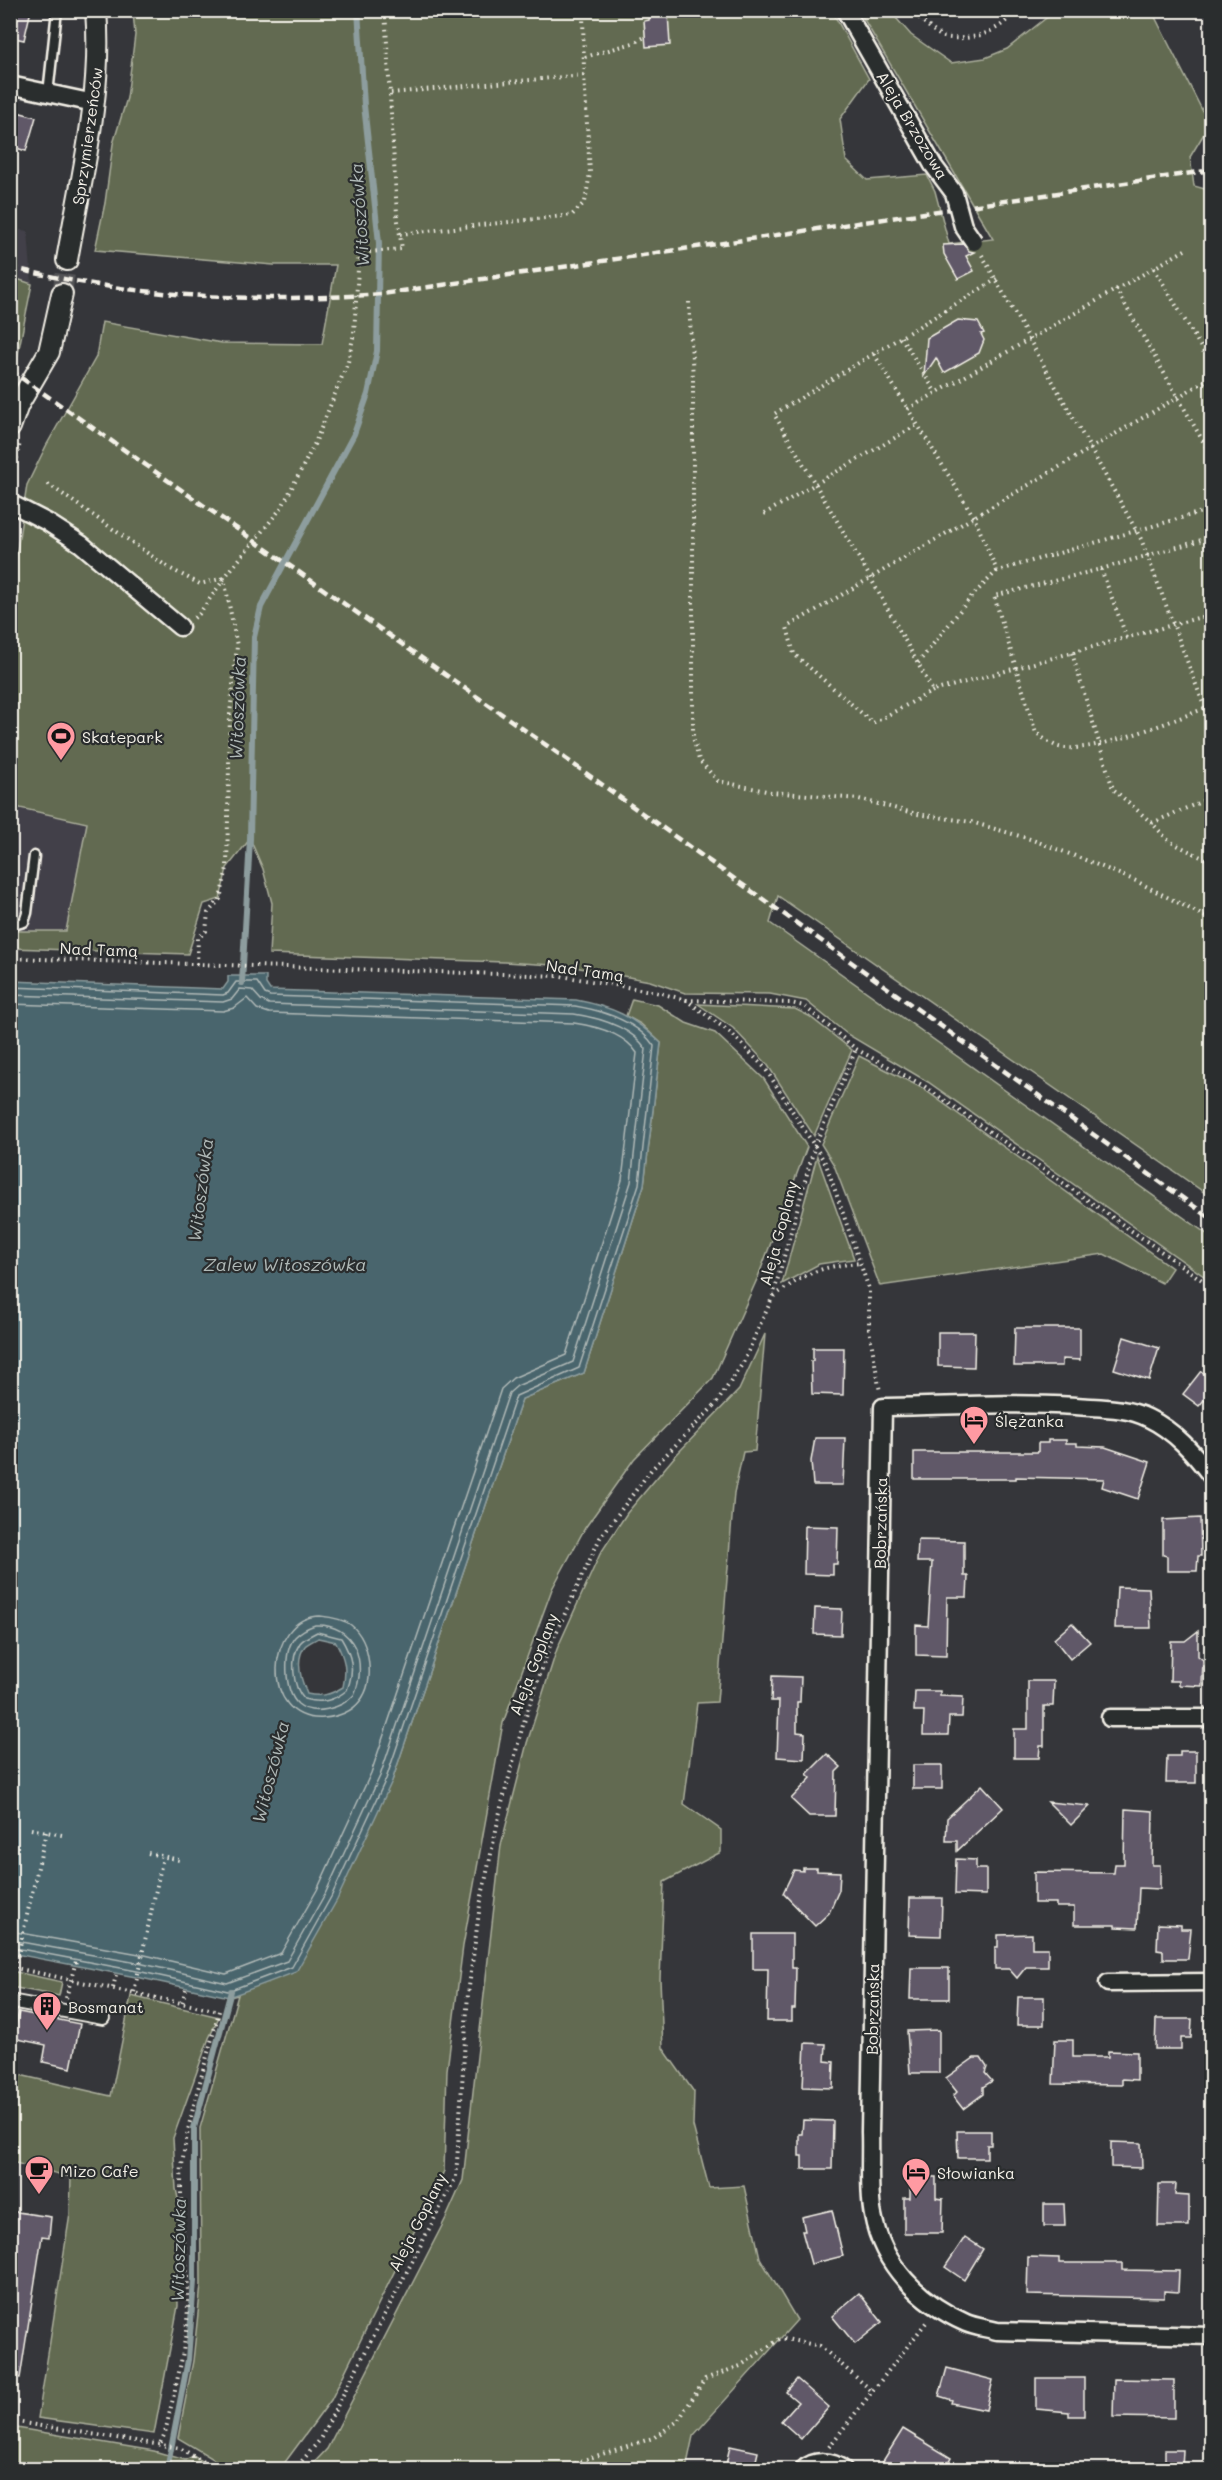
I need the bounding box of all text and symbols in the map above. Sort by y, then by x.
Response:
street label: Sprzymierzeńców [67,66,107,206]
street label: Aleja Brzozowa [872,67,954,183]
water label: Witoszówka [343,162,375,268]
water label: Witoszówka [223,656,251,760]
sports icon: Skatepark [45,720,77,762]
place label: Skatepark [82,726,163,747]
street label: Nad Tamą [59,937,139,961]
street label: Nad Tamą [545,954,625,986]
water label: Witoszówka [182,1137,218,1243]
street label: Aleja Goplany [754,1178,802,1288]
water label: Zalew Witoszówka [204,1252,366,1276]
hotel icon: Ślężanka [958,1404,990,1446]
place label: Ślężanka [995,1410,1064,1431]
street label: Bobrzańska [869,1477,891,1569]
street label: Aleja Goplany [504,1610,562,1718]
water label: Witoszówka [246,1719,294,1825]
street label: Bobrzańska [861,1963,883,2055]
building icon: Bosmanat [31,1990,63,2032]
place label: Bosmanat [68,1996,144,2017]
cafe icon: Mizo Cafe [23,2154,55,2196]
hotel icon: Słowianka [900,2156,932,2198]
place label: Mizo Cafe [60,2160,139,2181]
place label: Słowianka [937,2162,1015,2183]
street label: Aleja Goplany [383,2169,451,2275]
water label: Witoszówka [165,2198,191,2302]

